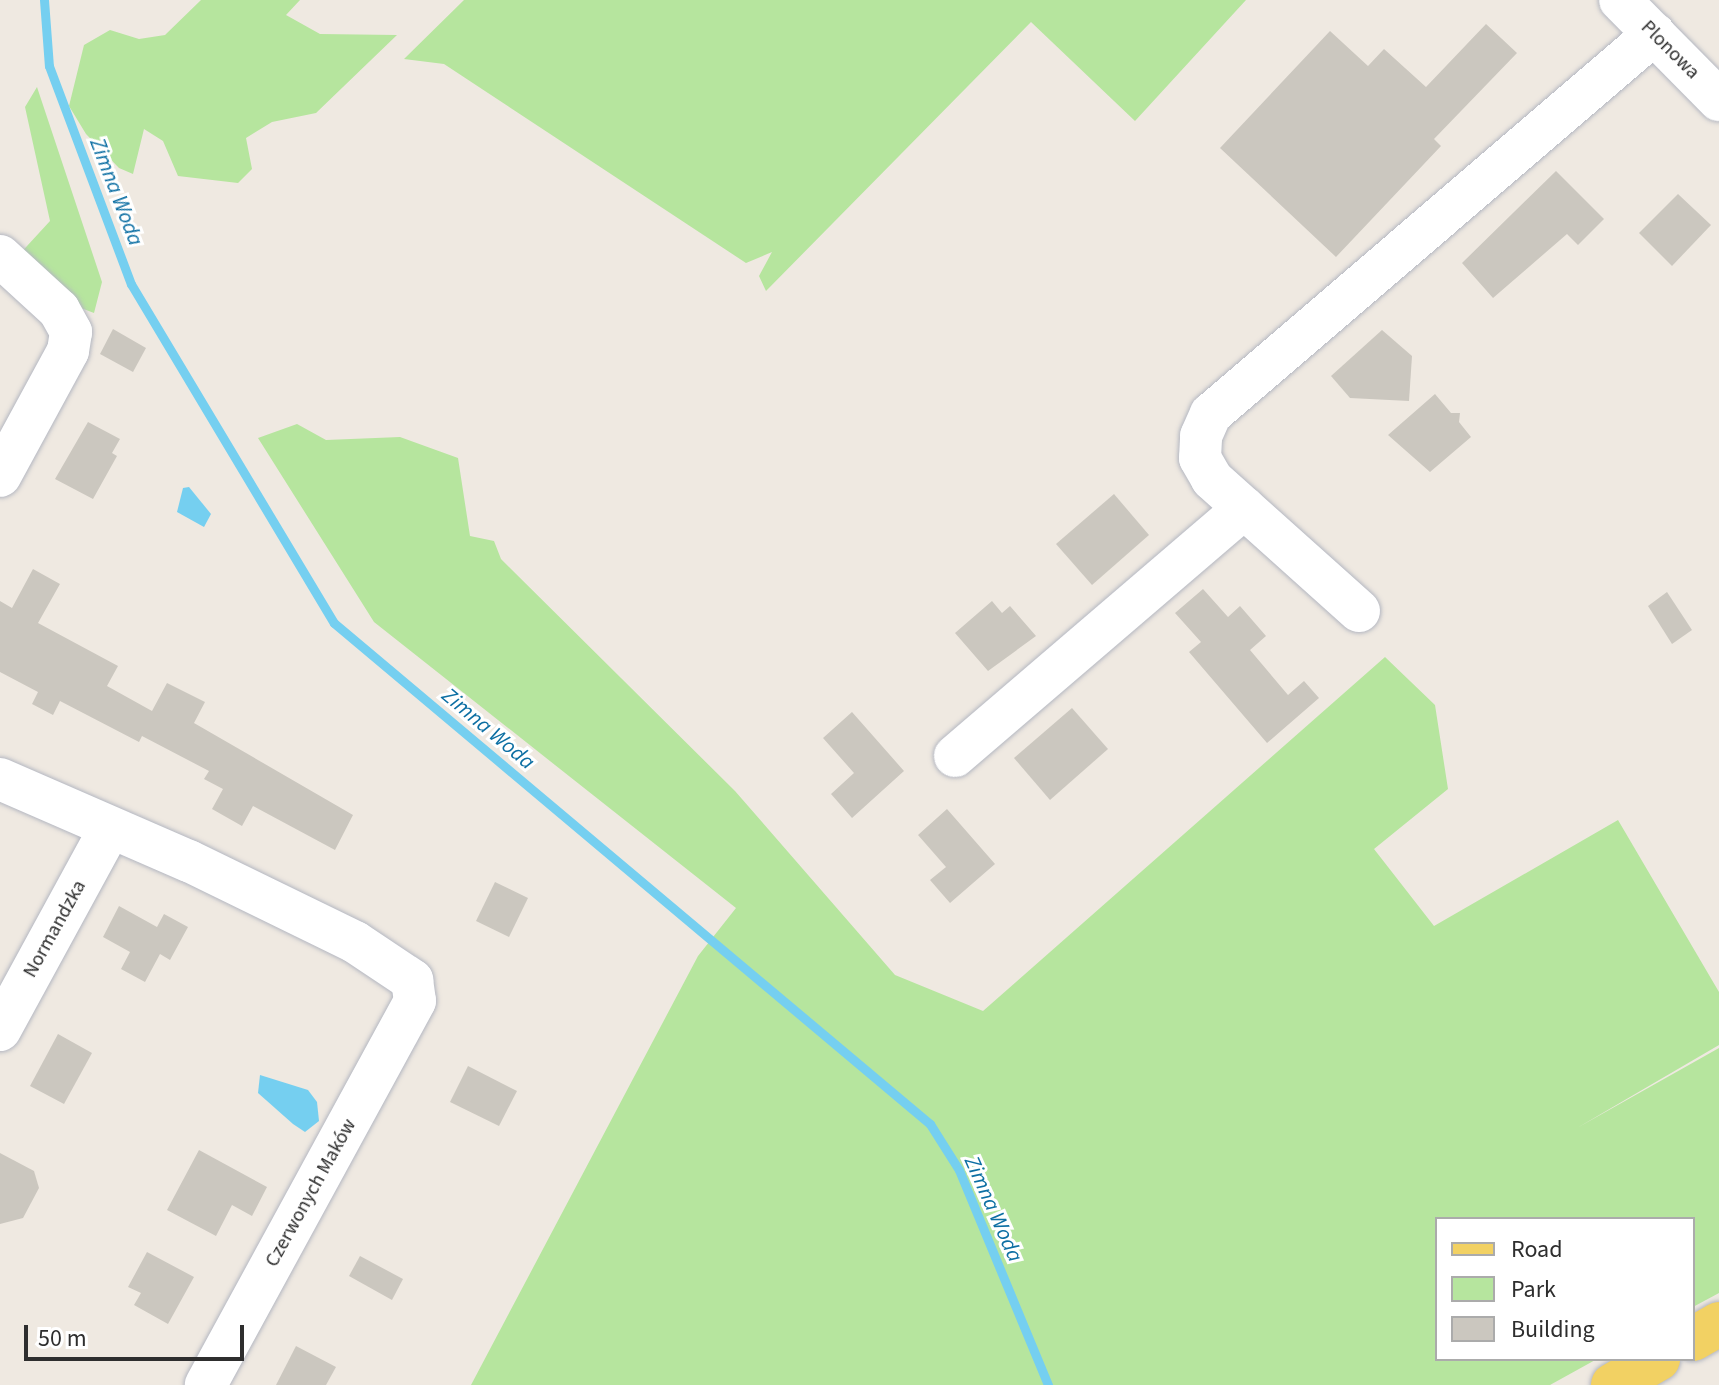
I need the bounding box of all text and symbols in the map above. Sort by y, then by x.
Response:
street label: Plonowa [1636,16,1704,84]
water label: Zimna Woda [83,134,149,250]
water label: Zimna Woda [436,683,540,775]
street label: Normandzka [18,876,92,982]
street label: Czerwonych Maków [260,1115,362,1271]
water label: Zimna Woda [958,1152,1028,1266]
legend [1435,1217,1695,1361]
text: Road [1511,1232,1563,1267]
text: Park [1511,1272,1556,1307]
scale bar [28,1309,248,1359]
text: Building [1511,1312,1595,1347]
text: 50 m [38,1321,87,1356]

